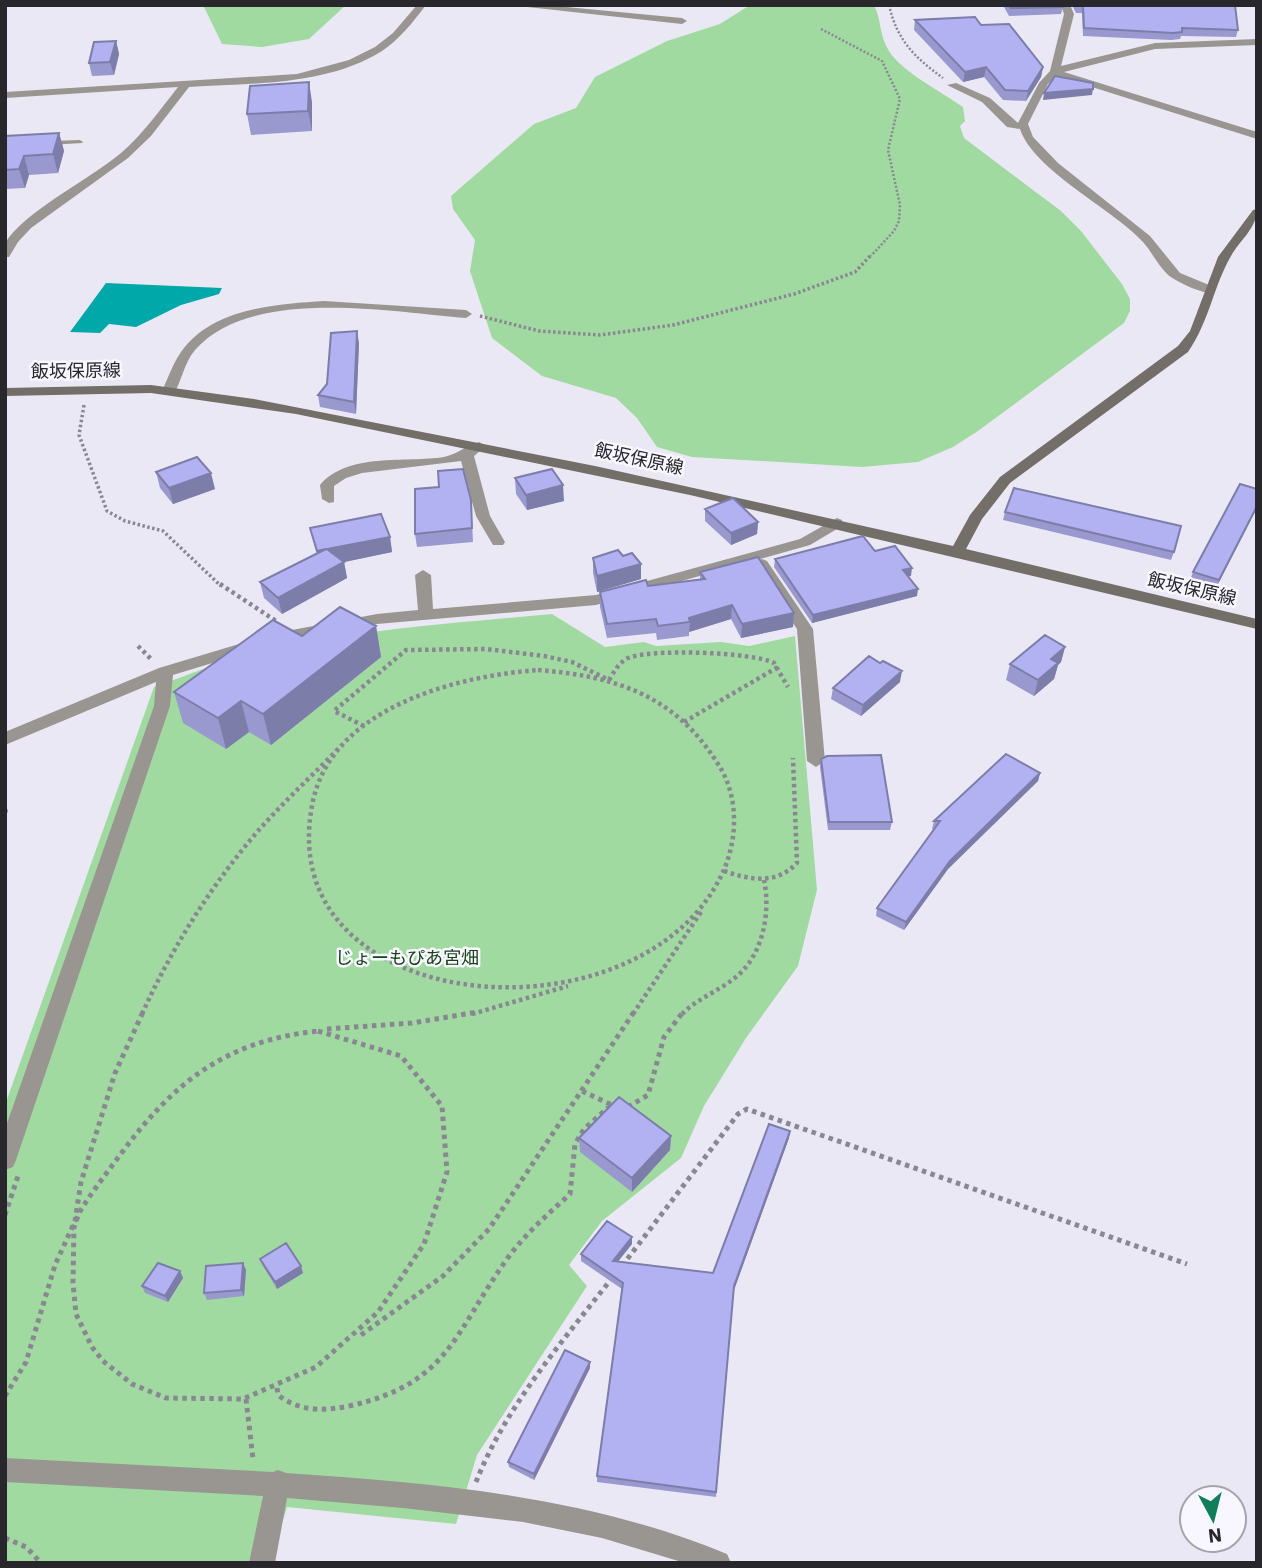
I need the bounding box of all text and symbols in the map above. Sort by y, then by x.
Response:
street label: 飯坂保原線 [31,358,121,383]
street label: 飯坂保原線 [593,438,686,479]
street label: 飯坂保原線 [1146,567,1239,610]
park label: じょーもぴあ宮畑 [335,946,479,969]
north arrow [1178,1484,1248,1554]
text: N [1207,1523,1223,1549]

